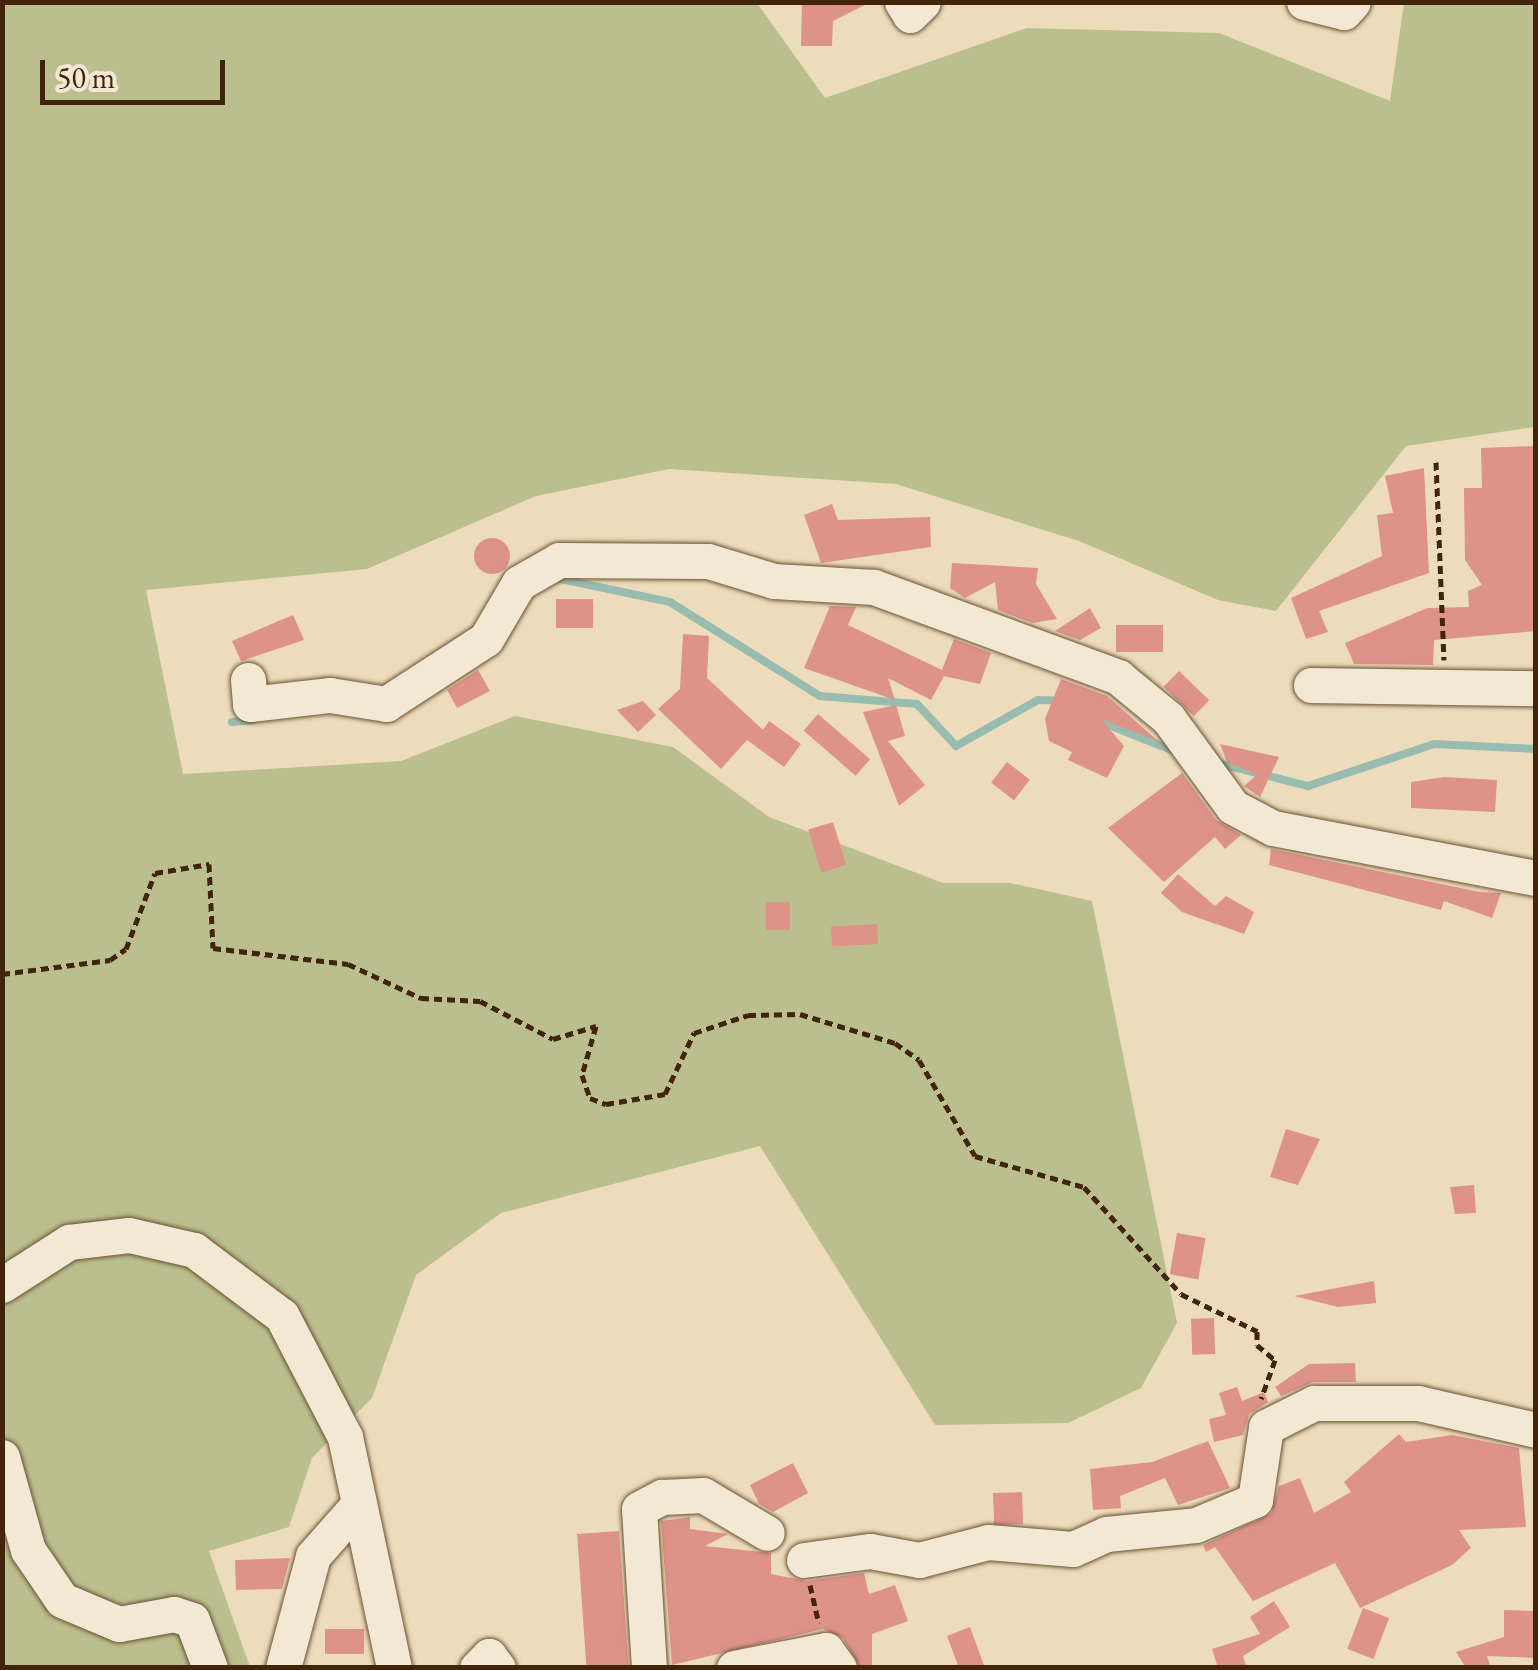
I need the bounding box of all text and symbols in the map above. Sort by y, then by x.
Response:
scale bar [45,40,230,102]
text: 50 m [57,58,115,97]

